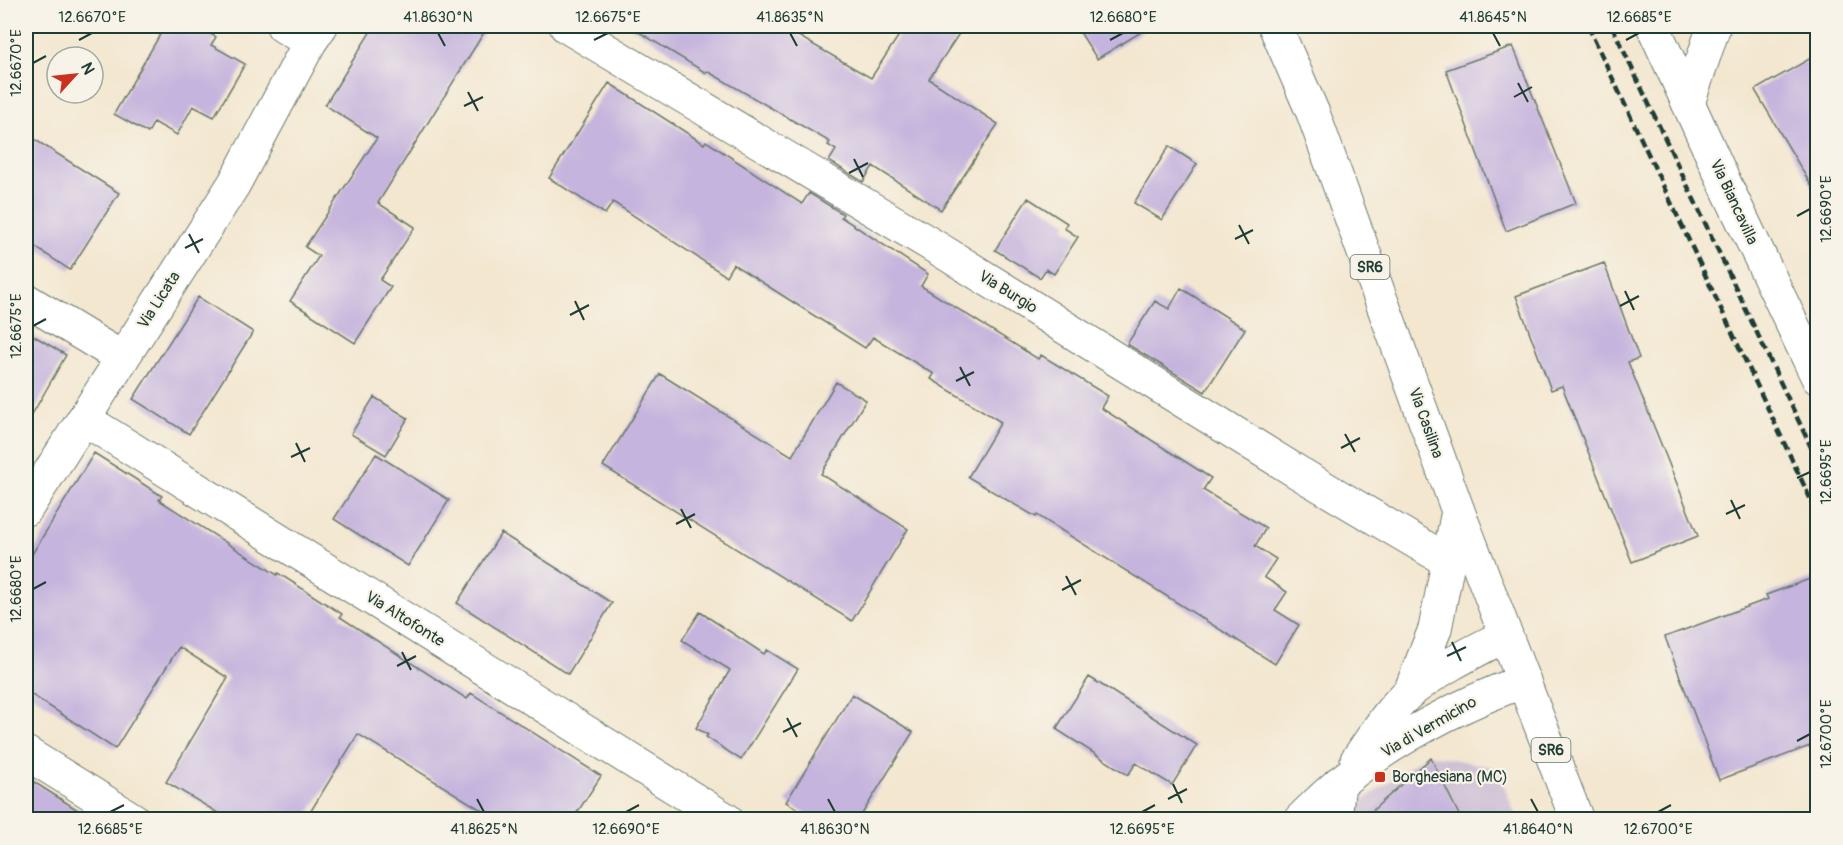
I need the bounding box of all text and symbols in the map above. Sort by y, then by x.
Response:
text: 12.6670°E [58,8,126,27]
text: 41.8630°N [403,8,473,27]
text: 12.6675°E [575,8,641,27]
text: 41.8635°N [756,8,824,27]
text: 12.6680°E [1089,8,1157,27]
text: 41.8645°N [1459,8,1527,27]
text: 12.6685°E [1606,8,1672,27]
text: 12.6670°E [7,29,26,97]
north arrow [45,45,105,105]
text: N [76,59,99,78]
street label: Via Biancavilla [1706,156,1762,248]
text: 12.6690°E [1817,175,1836,243]
road number: SR6 [1350,255,1390,279]
street label: Via Burgio [975,266,1041,318]
street label: Via Licata [133,268,185,332]
text: 12.6675°E [7,293,26,359]
street label: Via Casilina [1404,385,1448,461]
text: 12.6695°E [1817,439,1836,505]
text: 12.6680°E [7,555,26,623]
street label: Via Altofonte [362,587,448,651]
street label: Via di Vermicino [1378,692,1480,762]
text: 12.6700°E [1817,699,1836,768]
road number: SR6 [1532,738,1570,762]
place label: Borghesiana (MC) [1392,767,1508,787]
marker: Borghesiana (MC) [1373,770,1387,784]
text: 12.6685°E [77,820,143,839]
text: 41.8625°N [450,820,518,839]
text: 12.6690°E [592,820,660,839]
text: 41.8630°N [800,820,870,839]
text: 12.6695°E [1109,820,1175,839]
text: 41.8640°N [1503,820,1573,839]
text: 12.6700°E [1624,820,1693,839]

